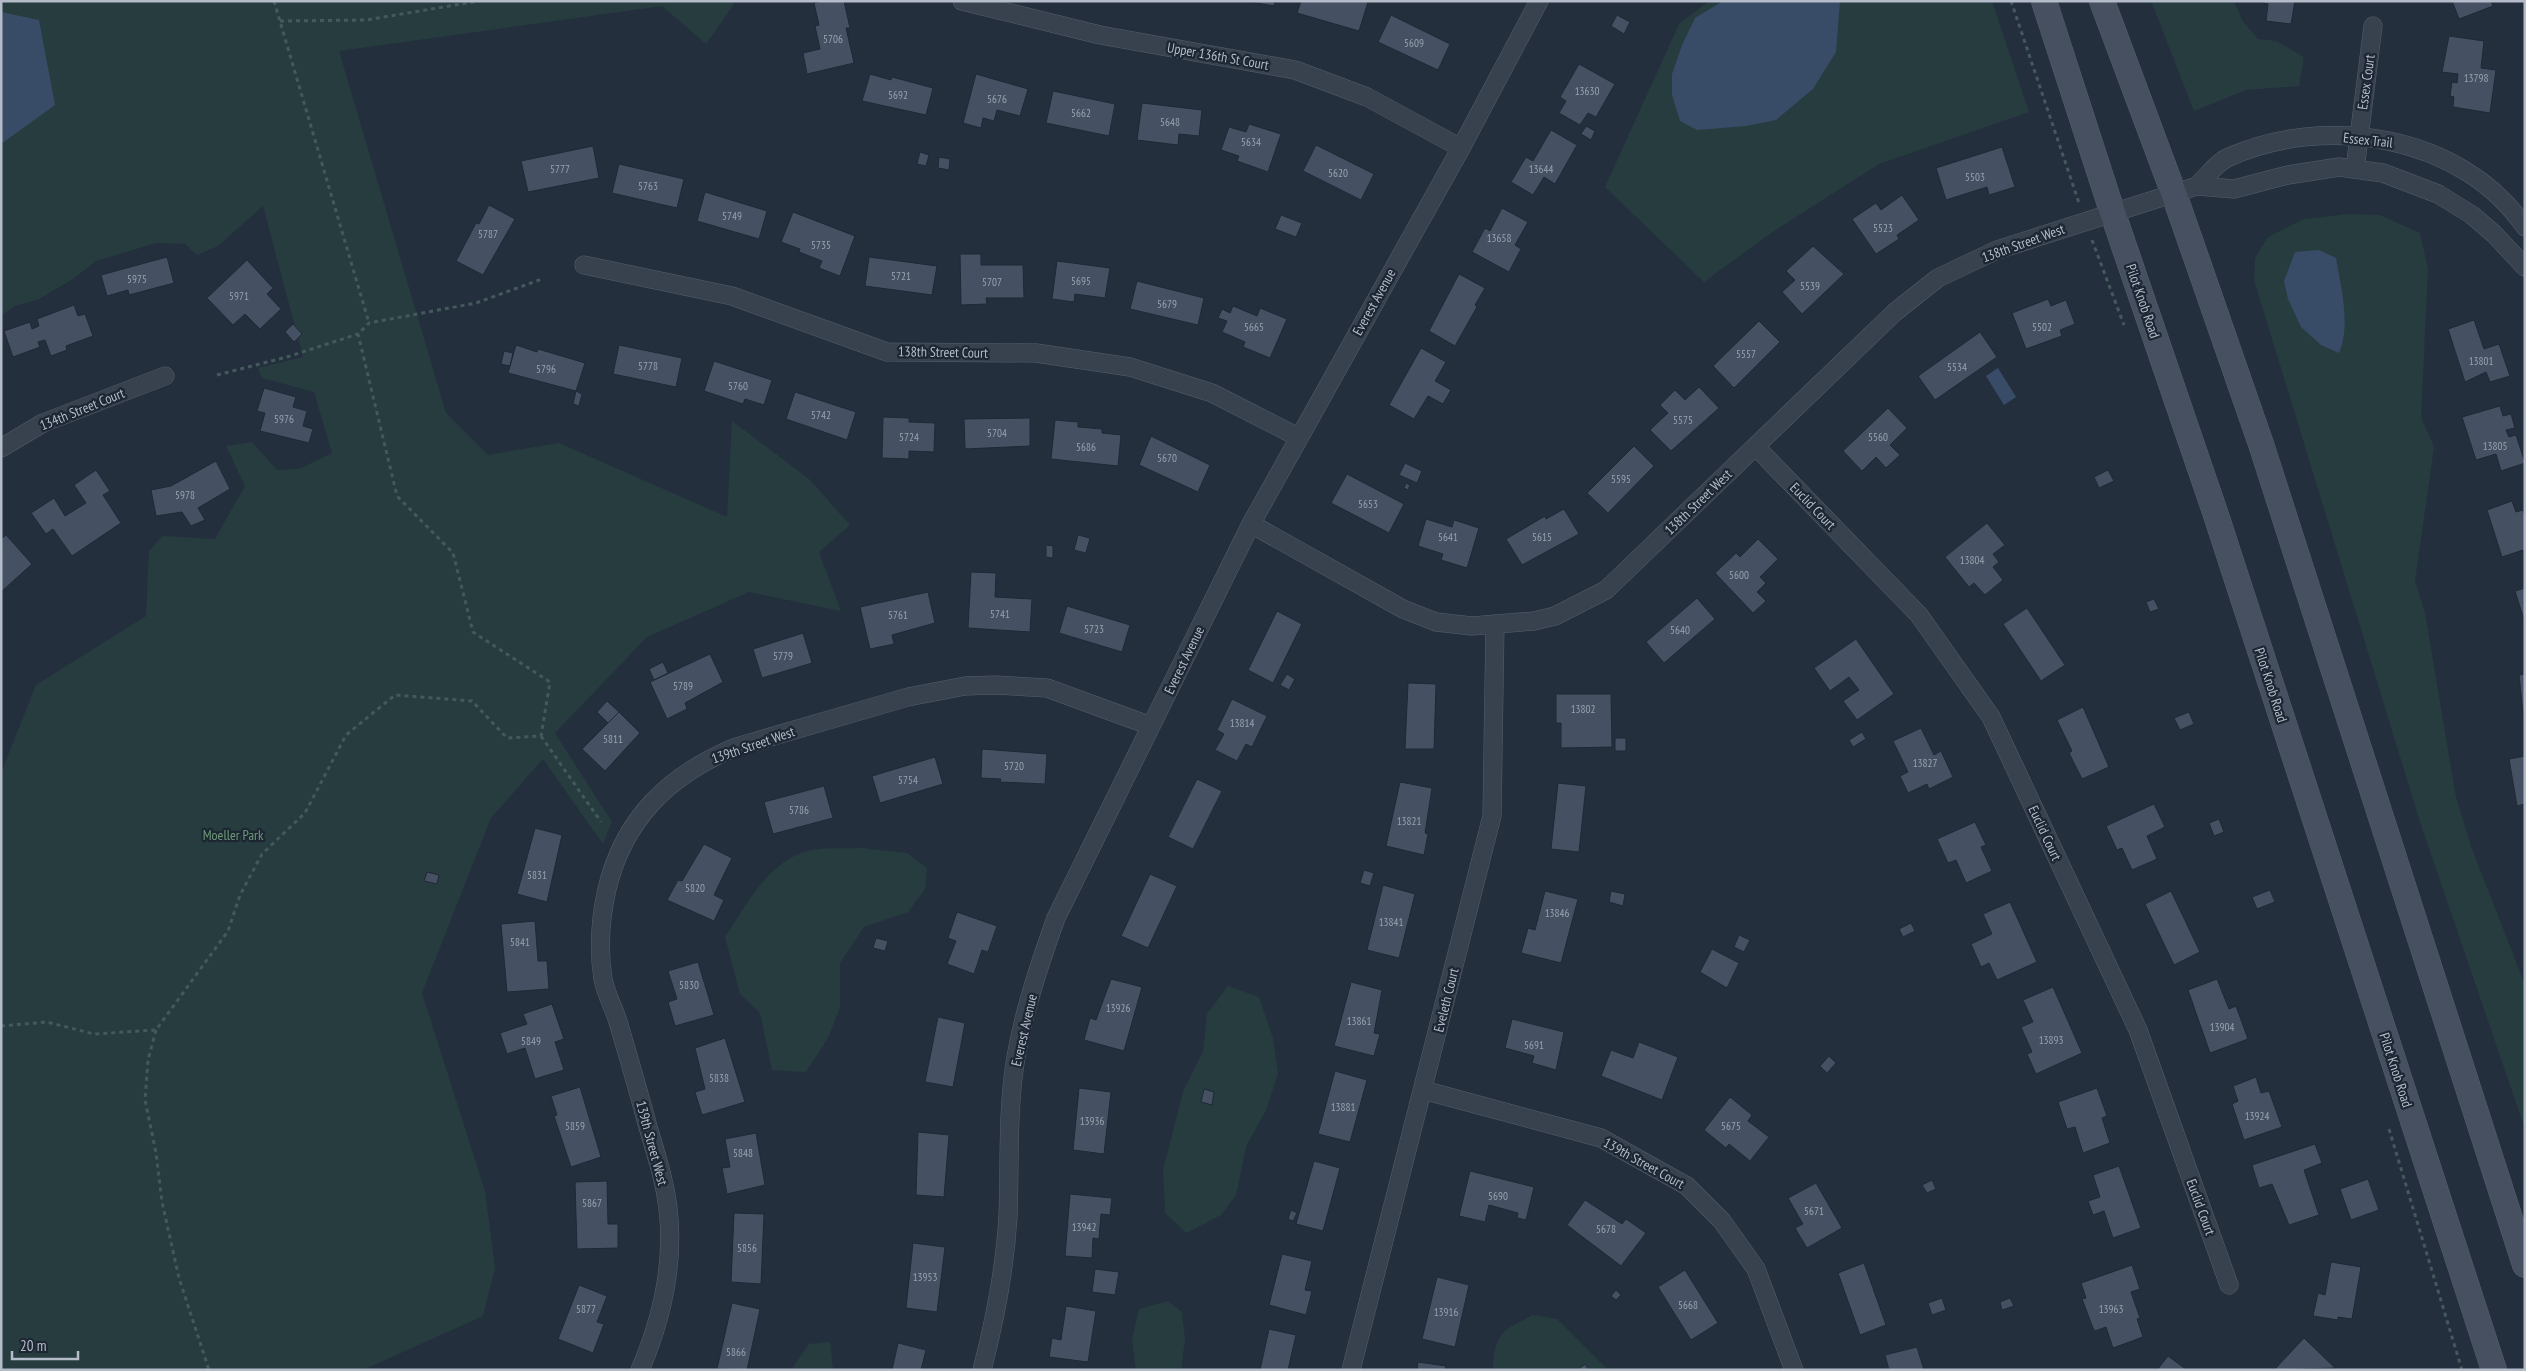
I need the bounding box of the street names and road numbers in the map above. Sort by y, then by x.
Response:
street label: Upper 136th St Court [1166,38,1270,74]
street label: Essex Court [2353,53,2379,111]
street label: Essex Trail [2342,128,2394,152]
street label: 138th Street West [1979,220,2067,266]
street label: Pilot Knob Road [2122,262,2164,340]
street label: Everest Avenue [1348,265,1400,338]
street label: 138th Street Court [898,342,988,362]
street label: 134th Street Court [37,384,127,434]
street label: 138th Street West [1661,465,1736,539]
street label: Euclid Court [1786,479,1840,533]
street label: Everest Avenue [1160,623,1208,697]
street label: Pilot Knob Road [2251,645,2291,725]
street label: 139th Street West [709,722,797,768]
street label: Euclid Court [2024,803,2066,863]
street label: Eveleth Court [1429,966,1463,1034]
street label: Everest Avenue [1007,992,1041,1068]
street label: Pilot Knob Road [2376,1030,2416,1110]
street label: 139th Street West [632,1099,672,1187]
street label: 139th Street Court [1600,1133,1688,1193]
street label: Euclid Court [2183,1176,2220,1238]

